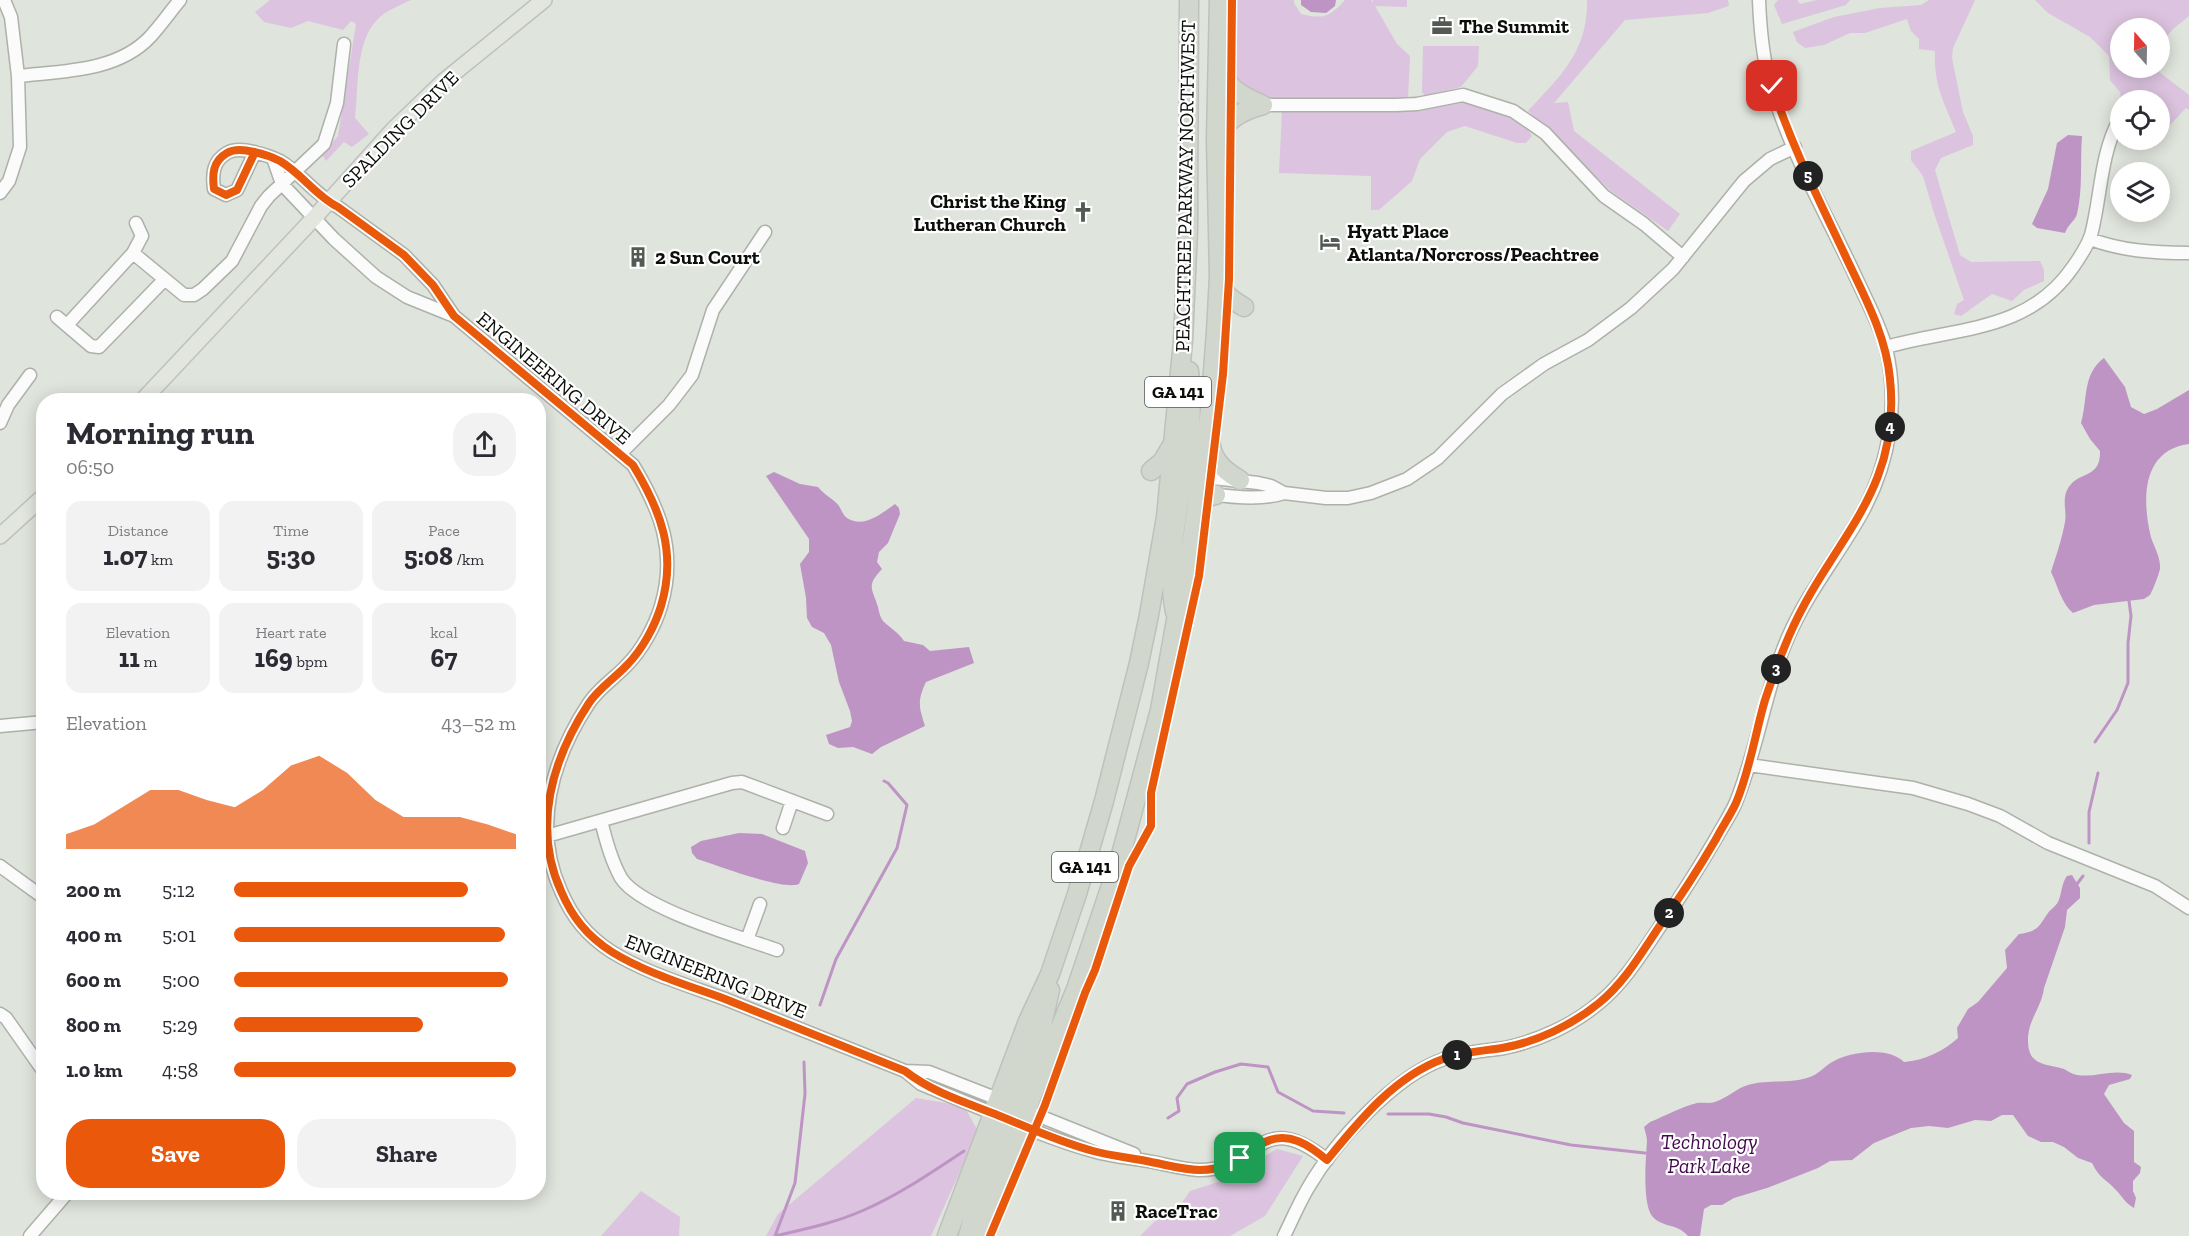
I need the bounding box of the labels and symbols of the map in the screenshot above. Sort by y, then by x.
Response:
office icon: The Summit [1430,14,1454,38]
place label: The Summit [1459,14,1570,38]
north arrow [2110,18,2170,78]
street label: PEACHTREE PARKWAY NORTHWEST [1170,20,1200,352]
pin [1746,60,1797,111]
street label: SPALDING DRIVE [337,66,463,192]
pin: 5 [1793,161,1823,191]
place label: Christ the King Lutheran Church [913,189,1067,236]
church icon: Christ the King Lutheran Church [1071,200,1095,224]
place label: Hyatt Place Atlanta/Norcross/Peachtree [1347,219,1599,266]
hotel icon: Hyatt Place Atlanta/Norcross/Peachtree [1318,230,1342,254]
building icon: 2 Sun Court [626,245,650,269]
place label: 2 Sun Court [655,245,761,269]
street label: ENGINEERING DRIVE [472,307,636,449]
road number: GA 141 [1145,377,1211,407]
pin: 4 [1875,412,1905,442]
pin: 3 [1761,654,1791,684]
road number: GA 141 [1052,852,1118,882]
pin: 2 [1654,898,1684,928]
street label: ENGINEERING DRIVE [622,929,810,1023]
pin: 1 [1442,1040,1472,1070]
water label: Technology Park Lake [1660,1129,1758,1178]
pin [1214,1132,1265,1183]
building icon: RaceTrac [1106,1199,1130,1223]
place label: RaceTrac [1135,1199,1218,1223]

